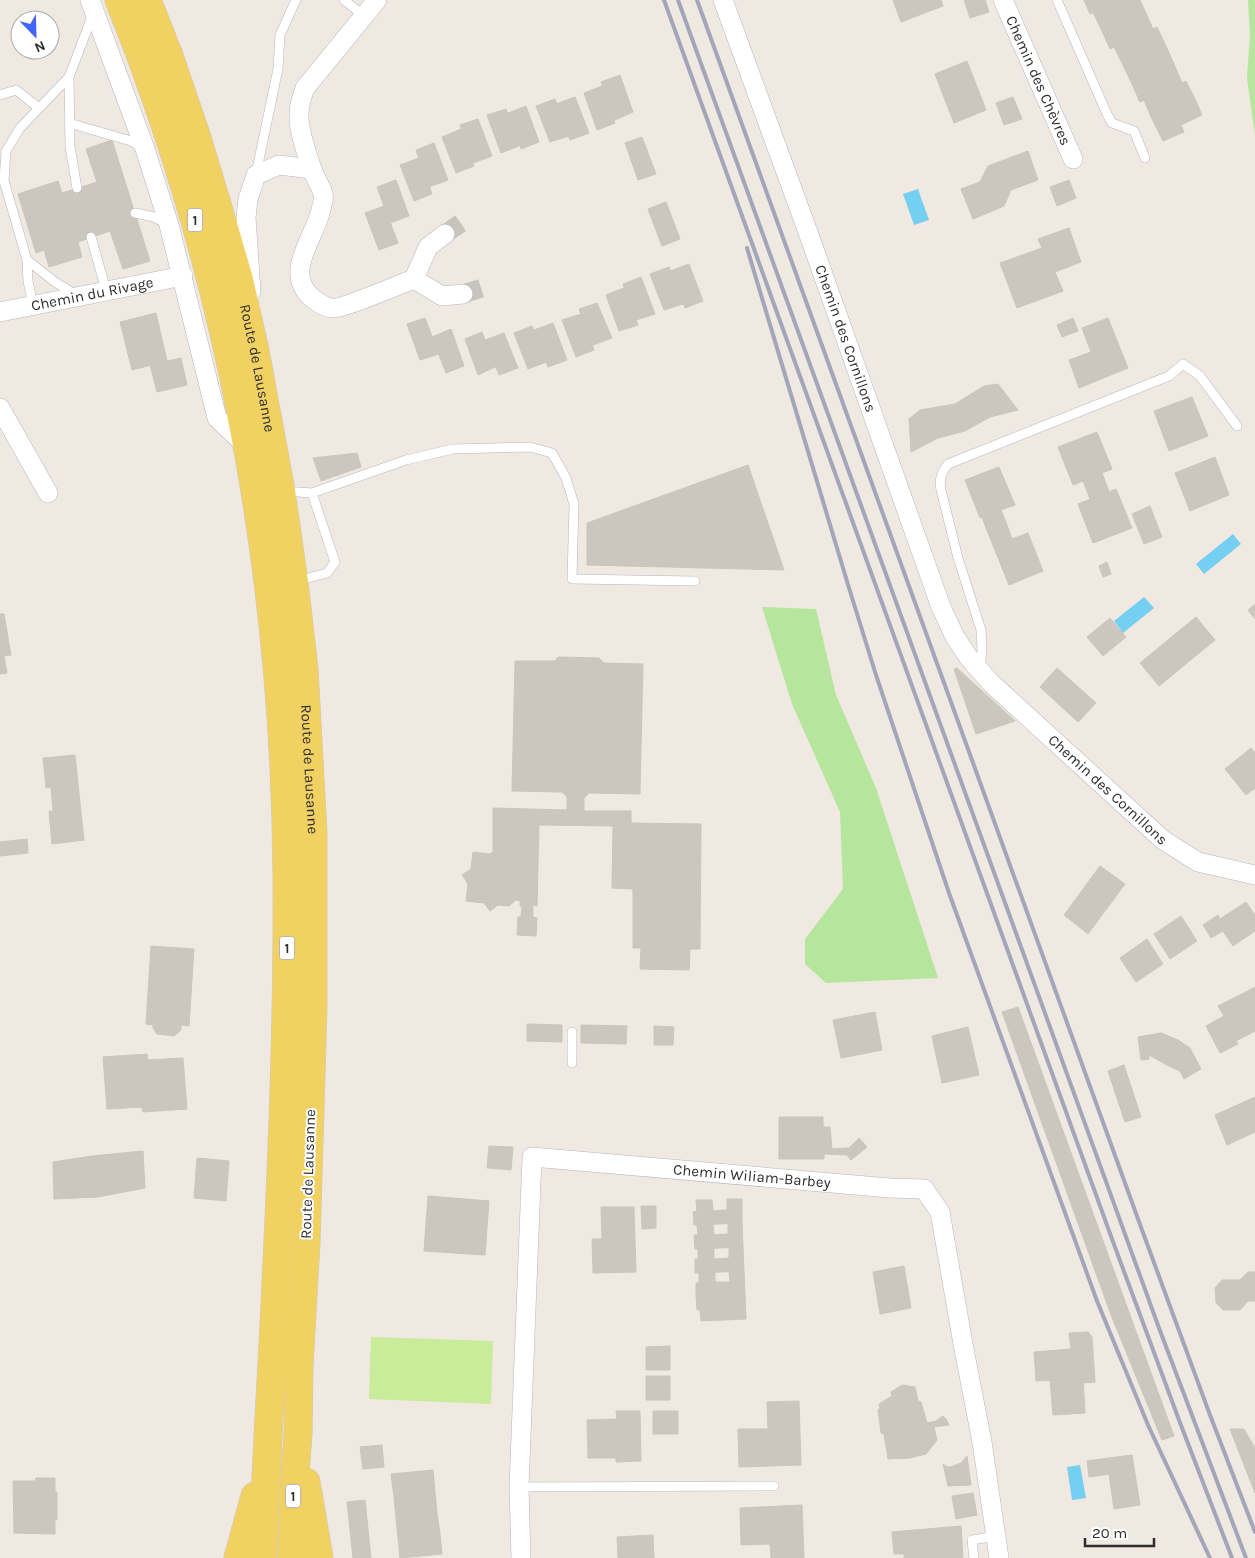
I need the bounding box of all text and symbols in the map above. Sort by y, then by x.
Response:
north arrow [10,10,60,60]
street label: Chemin des Chèvres [1002,13,1075,148]
text: N [32,37,48,56]
road number: 1 [188,208,202,232]
street label: Chemin des Cornillons [811,262,880,415]
street label: Chemin du Rivage [30,273,155,315]
street label: Route de Lausanne [236,303,279,434]
street label: Route de Lausanne [297,704,322,835]
street label: Chemin des Cornillons [1045,731,1171,849]
road number: 1 [280,936,294,960]
street label: Route de Lausanne [297,1109,319,1239]
street label: Chemin Wiliam-Barbey [672,1160,831,1192]
road number: 1 [286,1484,300,1508]
scale bar [1085,1516,1154,1548]
text: 20 m [1092,1524,1127,1542]

